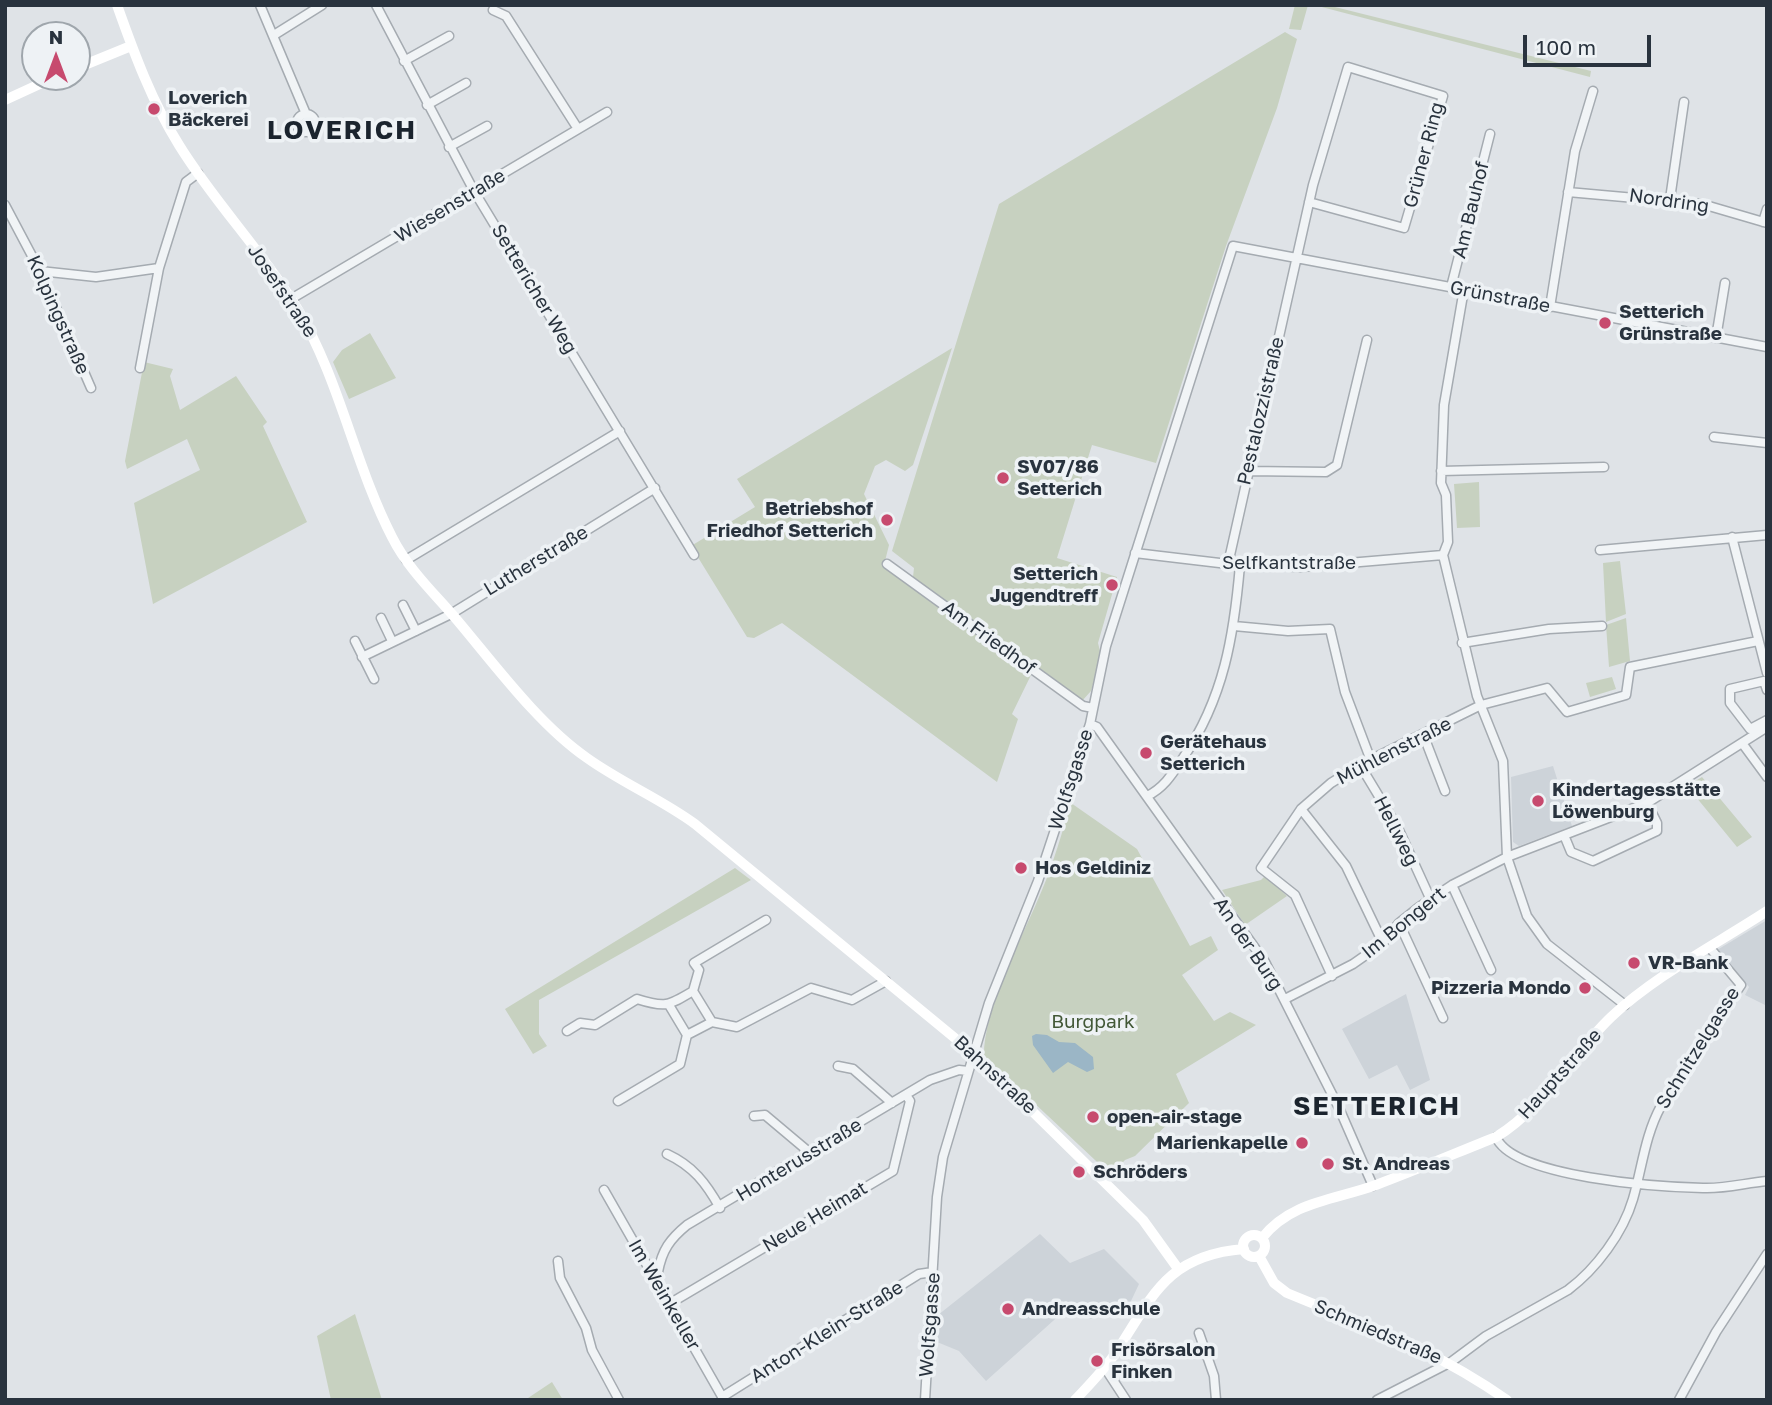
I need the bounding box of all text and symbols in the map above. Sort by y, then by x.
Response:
north arrow [21,21,91,91]
scale bar [1527,21,1655,65]
text: N [49,25,63,48]
text: 100 m [1536,34,1596,60]
place label: Loverich Bäckerei [168,87,249,131]
street label: Grüner Ring [1399,100,1449,210]
marker: Loverich Bäckerei [146,101,162,117]
district label: LOVERICH [268,115,416,147]
street label: Am Bauhof [1448,159,1494,261]
street label: Wiesenstraße [391,164,509,248]
street label: Nordring [1627,184,1711,218]
street label: Settericher Weg [486,220,582,358]
street label: Josefstraße [243,240,321,342]
street label: Kolpingstraße [22,252,94,378]
street label: Grünstraße [1448,276,1552,318]
place label: Setterich Grünstraße [1619,301,1722,345]
marker: Setterich Grünstraße [1597,315,1613,331]
street label: Pestalozzistraße [1233,335,1289,487]
place label: SV07/86 Setterich [1017,456,1102,500]
marker: SV07/86 Setterich [995,470,1011,486]
place label: Betriebshof Friedhof Setterich [707,498,873,542]
marker: Betriebshof Friedhof Setterich [879,512,895,528]
street label: Lutherstraße [480,521,592,601]
street label: Selfkantstraße [1222,552,1356,574]
place label: Setterich Jugendtreff [990,563,1098,607]
marker: Setterich Jugendtreff [1104,577,1120,593]
street label: Am Friedhof [938,596,1040,680]
street label: Mühlenstraße [1333,712,1455,790]
street label: Wolfsgasse [1044,726,1098,834]
place label: Gerätehaus Setterich [1160,731,1267,775]
marker: Gerätehaus Setterich [1138,745,1154,761]
place label: Kindertagesstätte Löwenburg [1552,779,1721,823]
street label: Hellweg [1369,792,1423,870]
marker: Kindertagesstätte Löwenburg [1530,793,1546,809]
place label: Hos Geldiniz [1035,857,1151,879]
marker: Hos Geldiniz [1013,860,1029,876]
street label: Im Bongert [1357,882,1451,964]
street label: An der Burg [1209,893,1287,995]
place label: VR-Bank [1648,952,1729,974]
marker: VR-Bank [1626,955,1642,971]
place label: Pizzeria Mondo [1431,977,1571,999]
marker: Pizzeria Mondo [1577,980,1593,996]
street label: Schnitzelgasse [1651,983,1745,1113]
park label: Burgpark [1051,1011,1135,1033]
street label: Hauptstraße [1514,1024,1606,1124]
street label: Bahnstraße [949,1031,1041,1119]
district label: SETTERICH [1294,1091,1460,1123]
place label: open-air-stage [1107,1106,1242,1128]
marker: open-air-stage [1085,1109,1101,1125]
street label: Honterusstraße [732,1114,866,1206]
place label: Marienkapelle [1156,1132,1288,1154]
marker: Marienkapelle [1294,1135,1310,1151]
place label: St. Andreas [1342,1153,1450,1175]
marker: St. Andreas [1320,1156,1336,1172]
place label: Schröders [1093,1161,1188,1183]
marker: Schröders [1071,1164,1087,1180]
street label: Neue Heimat [758,1177,872,1257]
street label: Im Weinkeller [623,1235,705,1355]
street label: Wolfsgasse [915,1272,945,1378]
street label: Anton-Klein-Straße [747,1276,907,1388]
street label: Schmiedstraße [1311,1295,1445,1369]
place label: Andreasschule [1022,1298,1161,1320]
marker: Andreasschule [1000,1301,1016,1317]
place label: Frisörsalon Finken [1111,1339,1215,1383]
marker: Frisörsalon Finken [1089,1353,1105,1369]

